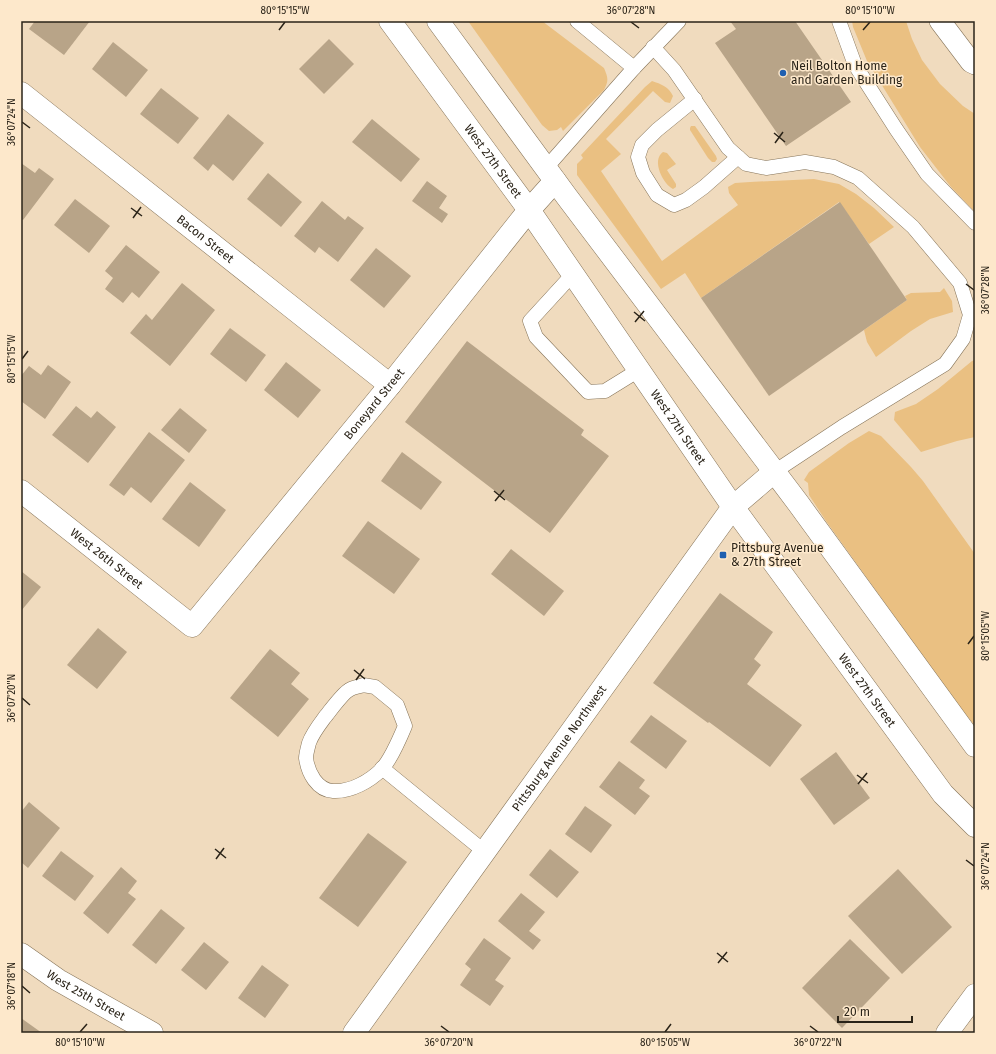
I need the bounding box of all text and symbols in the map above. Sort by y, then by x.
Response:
text: 80°15'15"W [261,5,310,17]
text: 36°07'28"N [607,5,655,17]
text: 80°15'10"W [845,5,896,17]
place label: Neil Bolton Home and Garden Building [791,59,903,87]
marker: Neil Bolton Home and Garden Building [778,68,788,78]
text: 36°07'24"N [6,98,18,146]
street label: West 27th Street [461,122,525,201]
street label: Bacon Street [174,212,237,266]
text: 36°07'28"N [980,266,992,314]
text: 80°15'15"W [6,334,18,383]
street label: Boneyard Street [341,365,408,442]
street label: West 27th Street [647,387,709,468]
street label: West 26th Street [67,525,146,592]
place label: Pittsburg Avenue & 27th Street [731,541,823,569]
marker: Pittsburg Avenue & 27th Street [718,550,728,560]
text: 80°15'05"W [980,610,992,661]
street label: West 27th Street [836,651,899,730]
text: 36°07'20"N [6,674,18,722]
street label: Pittsburg Avenue Northwest [509,682,610,814]
text: 36°07'24"N [980,842,992,890]
text: 36°07'18"N [6,962,18,1010]
street label: West 25th Street [44,967,128,1024]
scale bar [838,998,912,1024]
text: 20 m [844,1005,870,1019]
text: 80°15'10"W [55,1037,106,1049]
text: 36°07'20"N [425,1037,473,1049]
text: 80°15'05"W [640,1037,691,1049]
text: 36°07'22"N [794,1037,842,1049]

